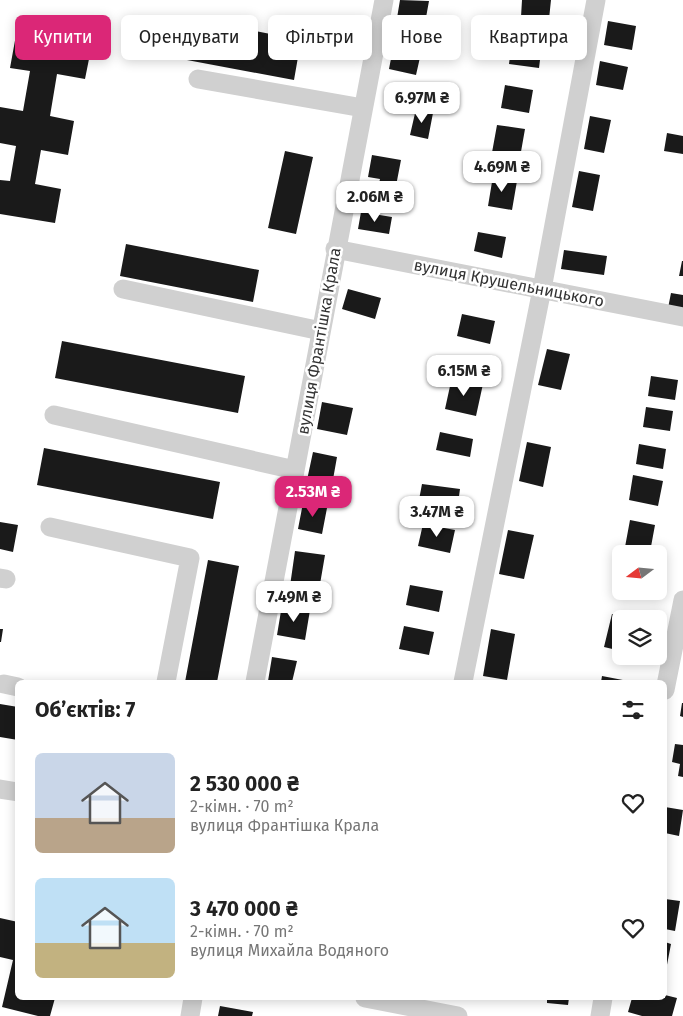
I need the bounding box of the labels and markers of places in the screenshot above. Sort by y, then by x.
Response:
pin: 6.97M ₴ [376,82,468,124]
pin: 4.69M ₴ [456,150,548,193]
pin: 2.06M ₴ [329,180,421,223]
pin: 6.15M ₴ [418,354,510,397]
pin: 2.53M ₴ [267,476,359,518]
pin: 3.47M ₴ [391,496,483,538]
pin: 7.49M ₴ [248,580,340,623]

